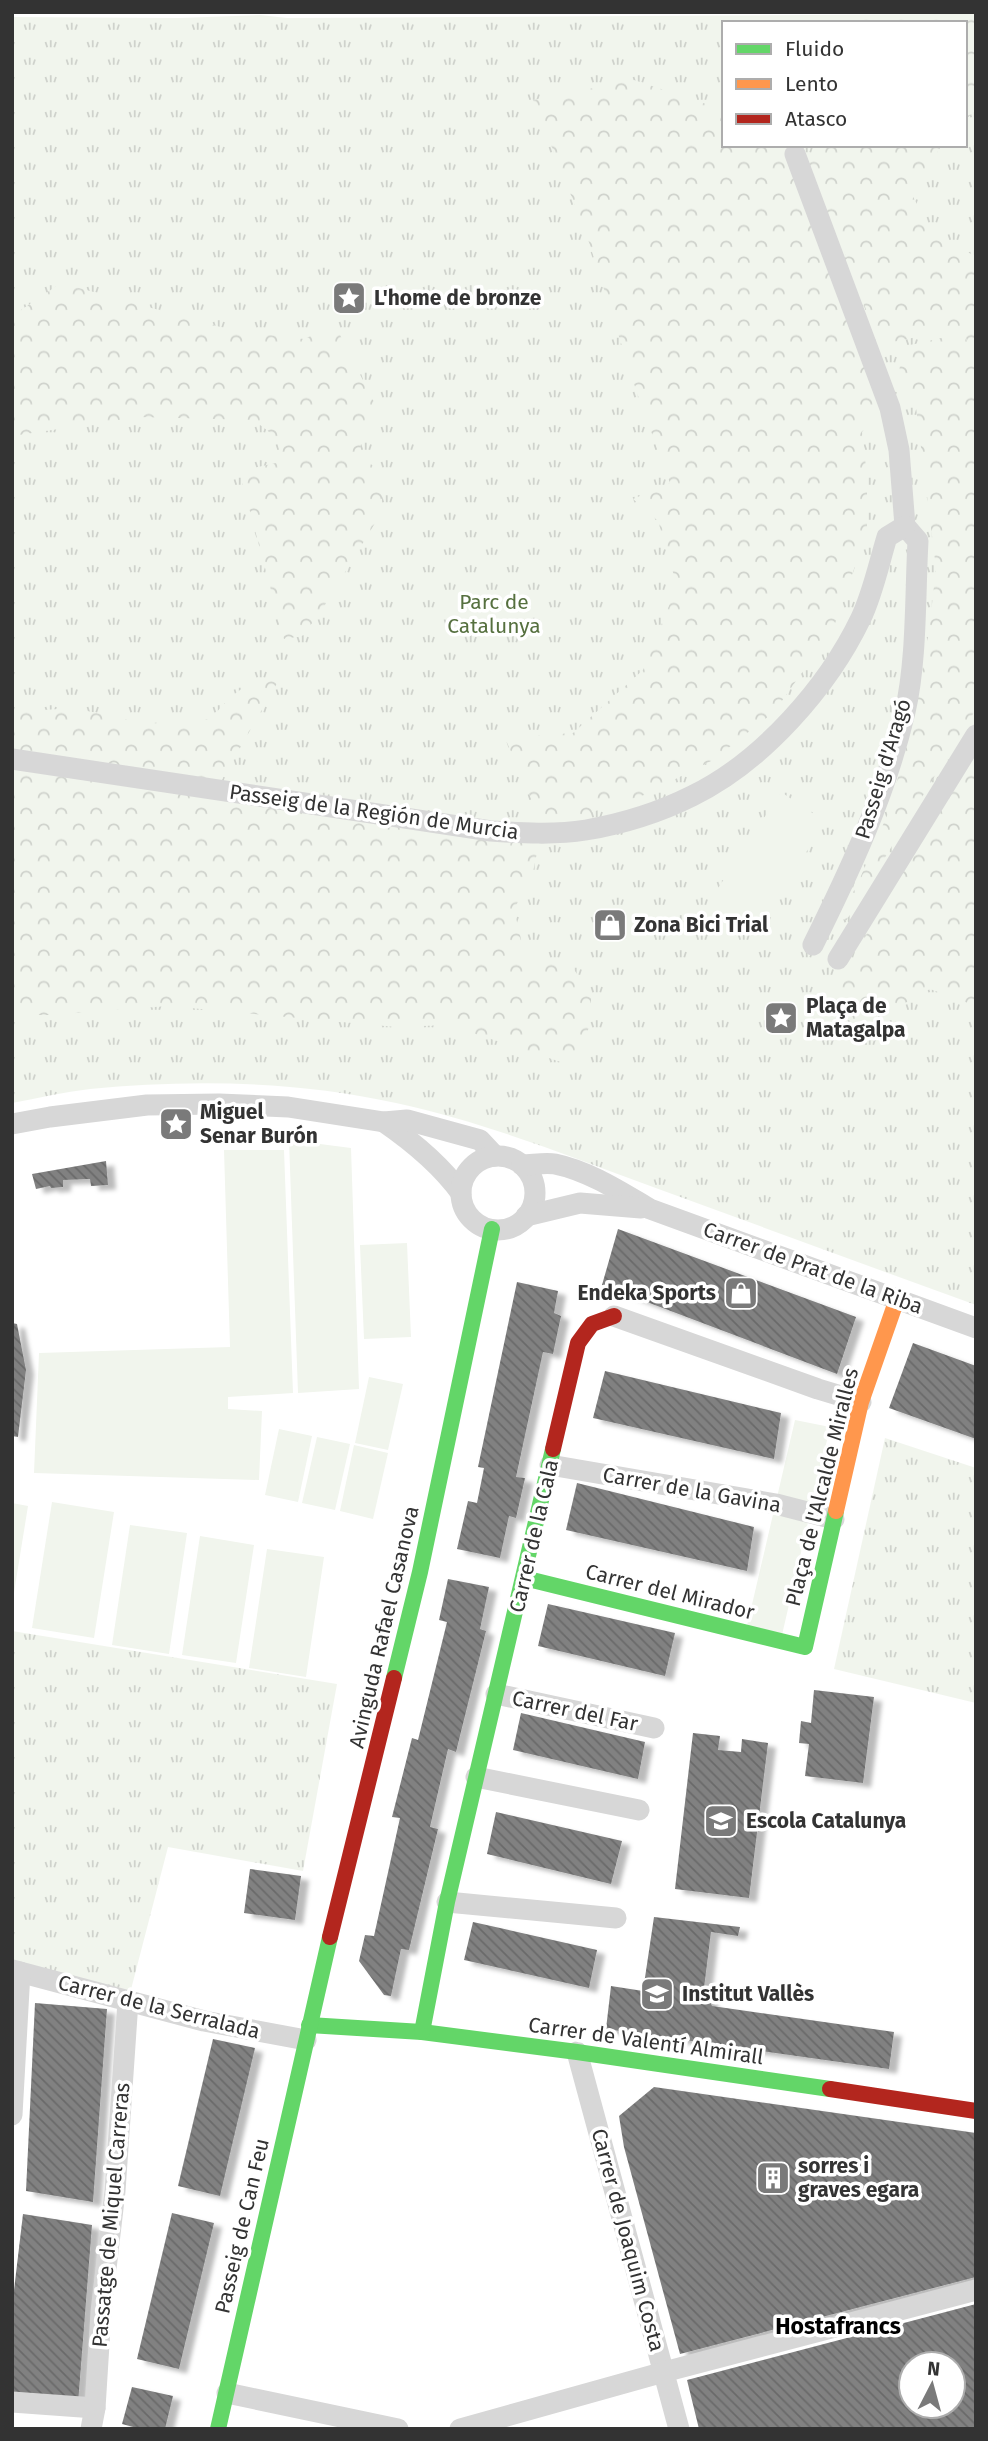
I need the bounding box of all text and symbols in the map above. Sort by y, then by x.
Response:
legend [722,21,967,147]
text: Fluido [785,36,844,62]
text: Lento [785,71,838,97]
text: Atasco [785,106,847,132]
place icon: L'home de bronze [330,279,368,317]
place label: L'home de bronze [374,285,542,311]
park label: Parc de Catalunya [447,589,541,639]
street label: Passeig d'Aragó [849,696,917,842]
street label: Passeig de la Región de Murcia [228,779,520,845]
shop icon: Zona Bici Trial [591,906,629,944]
place label: Zona Bici Trial [634,912,769,938]
place label: Plaça de Matagalpa [806,993,906,1043]
place icon: Plaça de Matagalpa [762,999,800,1037]
place label: Miguel Senar Burón [200,1099,318,1149]
place icon: Miguel Senar Burón [157,1105,195,1143]
street label: Carrer de Prat de la Riba [700,1216,926,1320]
shop icon: Endeka Sports [722,1274,760,1312]
place label: Endeka Sports [578,1280,716,1306]
street label: Plaça de l'Alcalde Miralles [780,1365,864,1609]
street label: Carrer de la Cala [504,1457,564,1615]
street label: Carrer de la Gavina [601,1462,783,1518]
street label: Avinguda Rafael Casanova [343,1503,425,1751]
street label: Carrer del Mirador [583,1558,757,1626]
street label: Carrer del Far [510,1685,640,1737]
school or university icon: Escola Catalunya [702,1802,740,1840]
place label: Escola Catalunya [746,1808,906,1834]
street label: Carrer de la Serralada [55,1969,263,2045]
school or university icon: Institut Vallès [638,1975,676,2013]
place label: Institut Vallès [682,1981,814,2007]
street label: Carrer de Valentí Almirall [527,2012,765,2070]
street label: Passatge de Miquel Carreras [86,2081,136,2349]
street label: Carrer de Joaquim Costa [586,2126,670,2354]
street label: Passeig de Can Feu [209,2136,275,2316]
place label: sorres i graves egara [798,2153,919,2203]
building icon: sorres i graves egara [754,2159,792,2197]
district label: Hostafrancs [775,2312,901,2340]
north arrow [897,2350,967,2420]
text: N [926,2356,941,2381]

